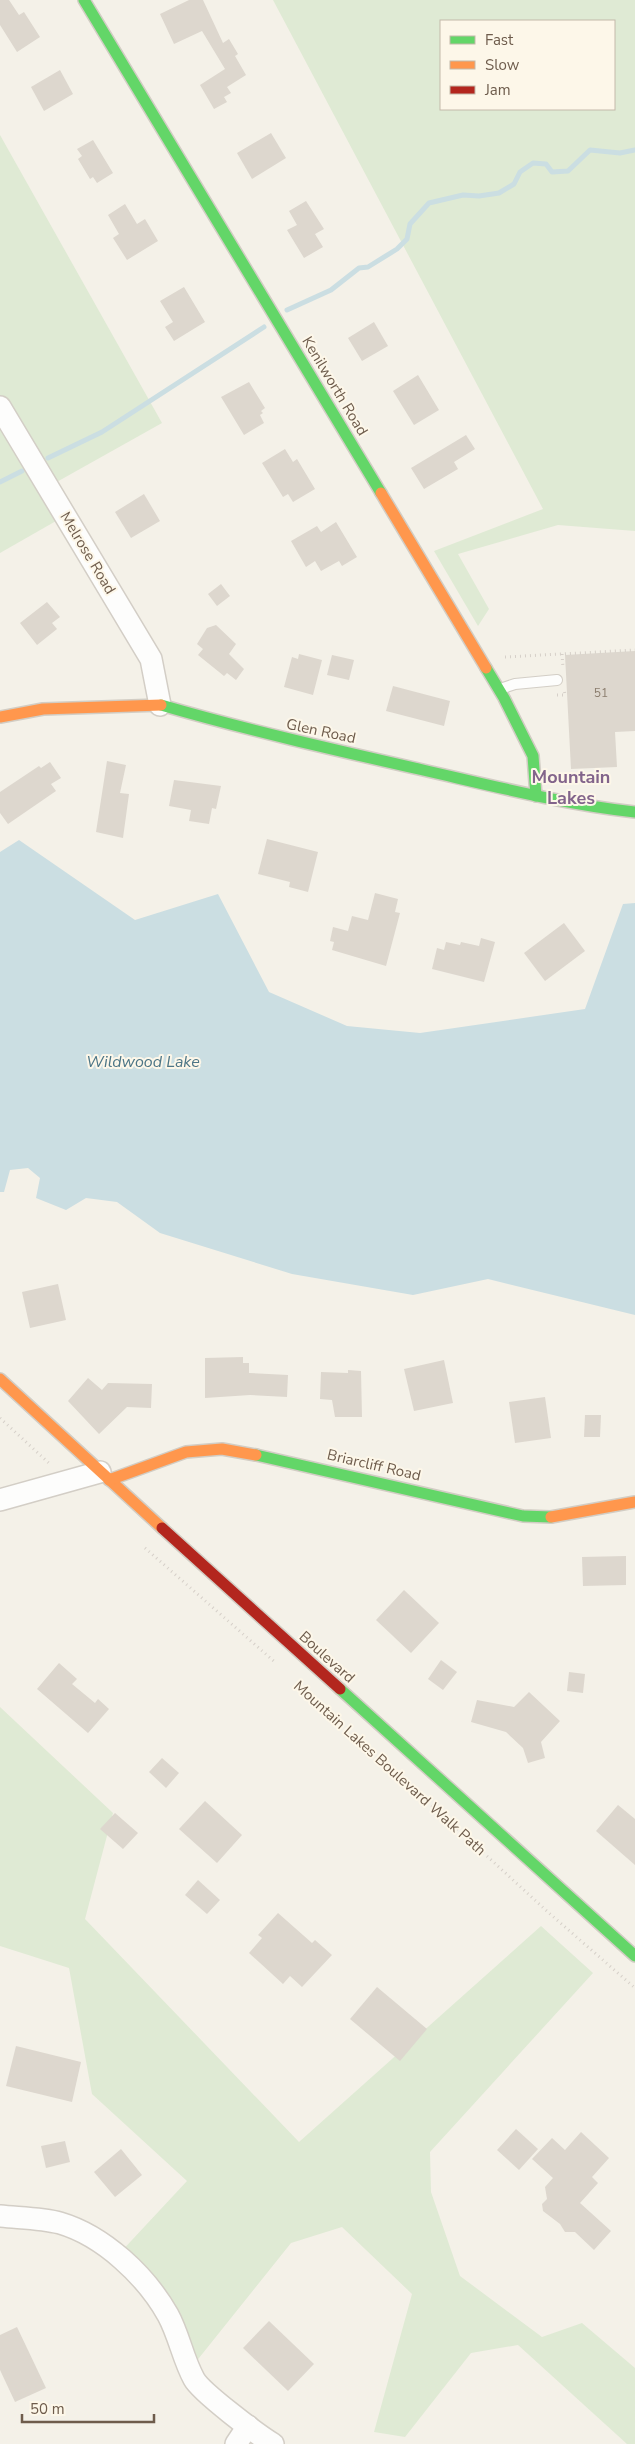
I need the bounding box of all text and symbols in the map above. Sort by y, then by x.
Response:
legend [440,20,615,110]
text: Fast [485,30,514,50]
text: Slow [485,55,520,75]
text: Jam [484,80,511,100]
street label: Kenilworth Road [297,333,373,439]
street label: Melrose Road [56,508,120,598]
house number: 51 [594,685,608,701]
street label: Glen Road [284,714,358,748]
district label: Mountain Lakes [532,765,610,810]
water label: Wildwood Lake [86,1051,200,1073]
street label: Briarcliff Road [325,1445,423,1485]
street label: Boulevard [295,1627,359,1687]
street label: Mountain Lakes Boulevard Walk Path [290,1676,490,1860]
scale bar [22,2392,155,2424]
text: 50 m [30,2399,65,2419]

